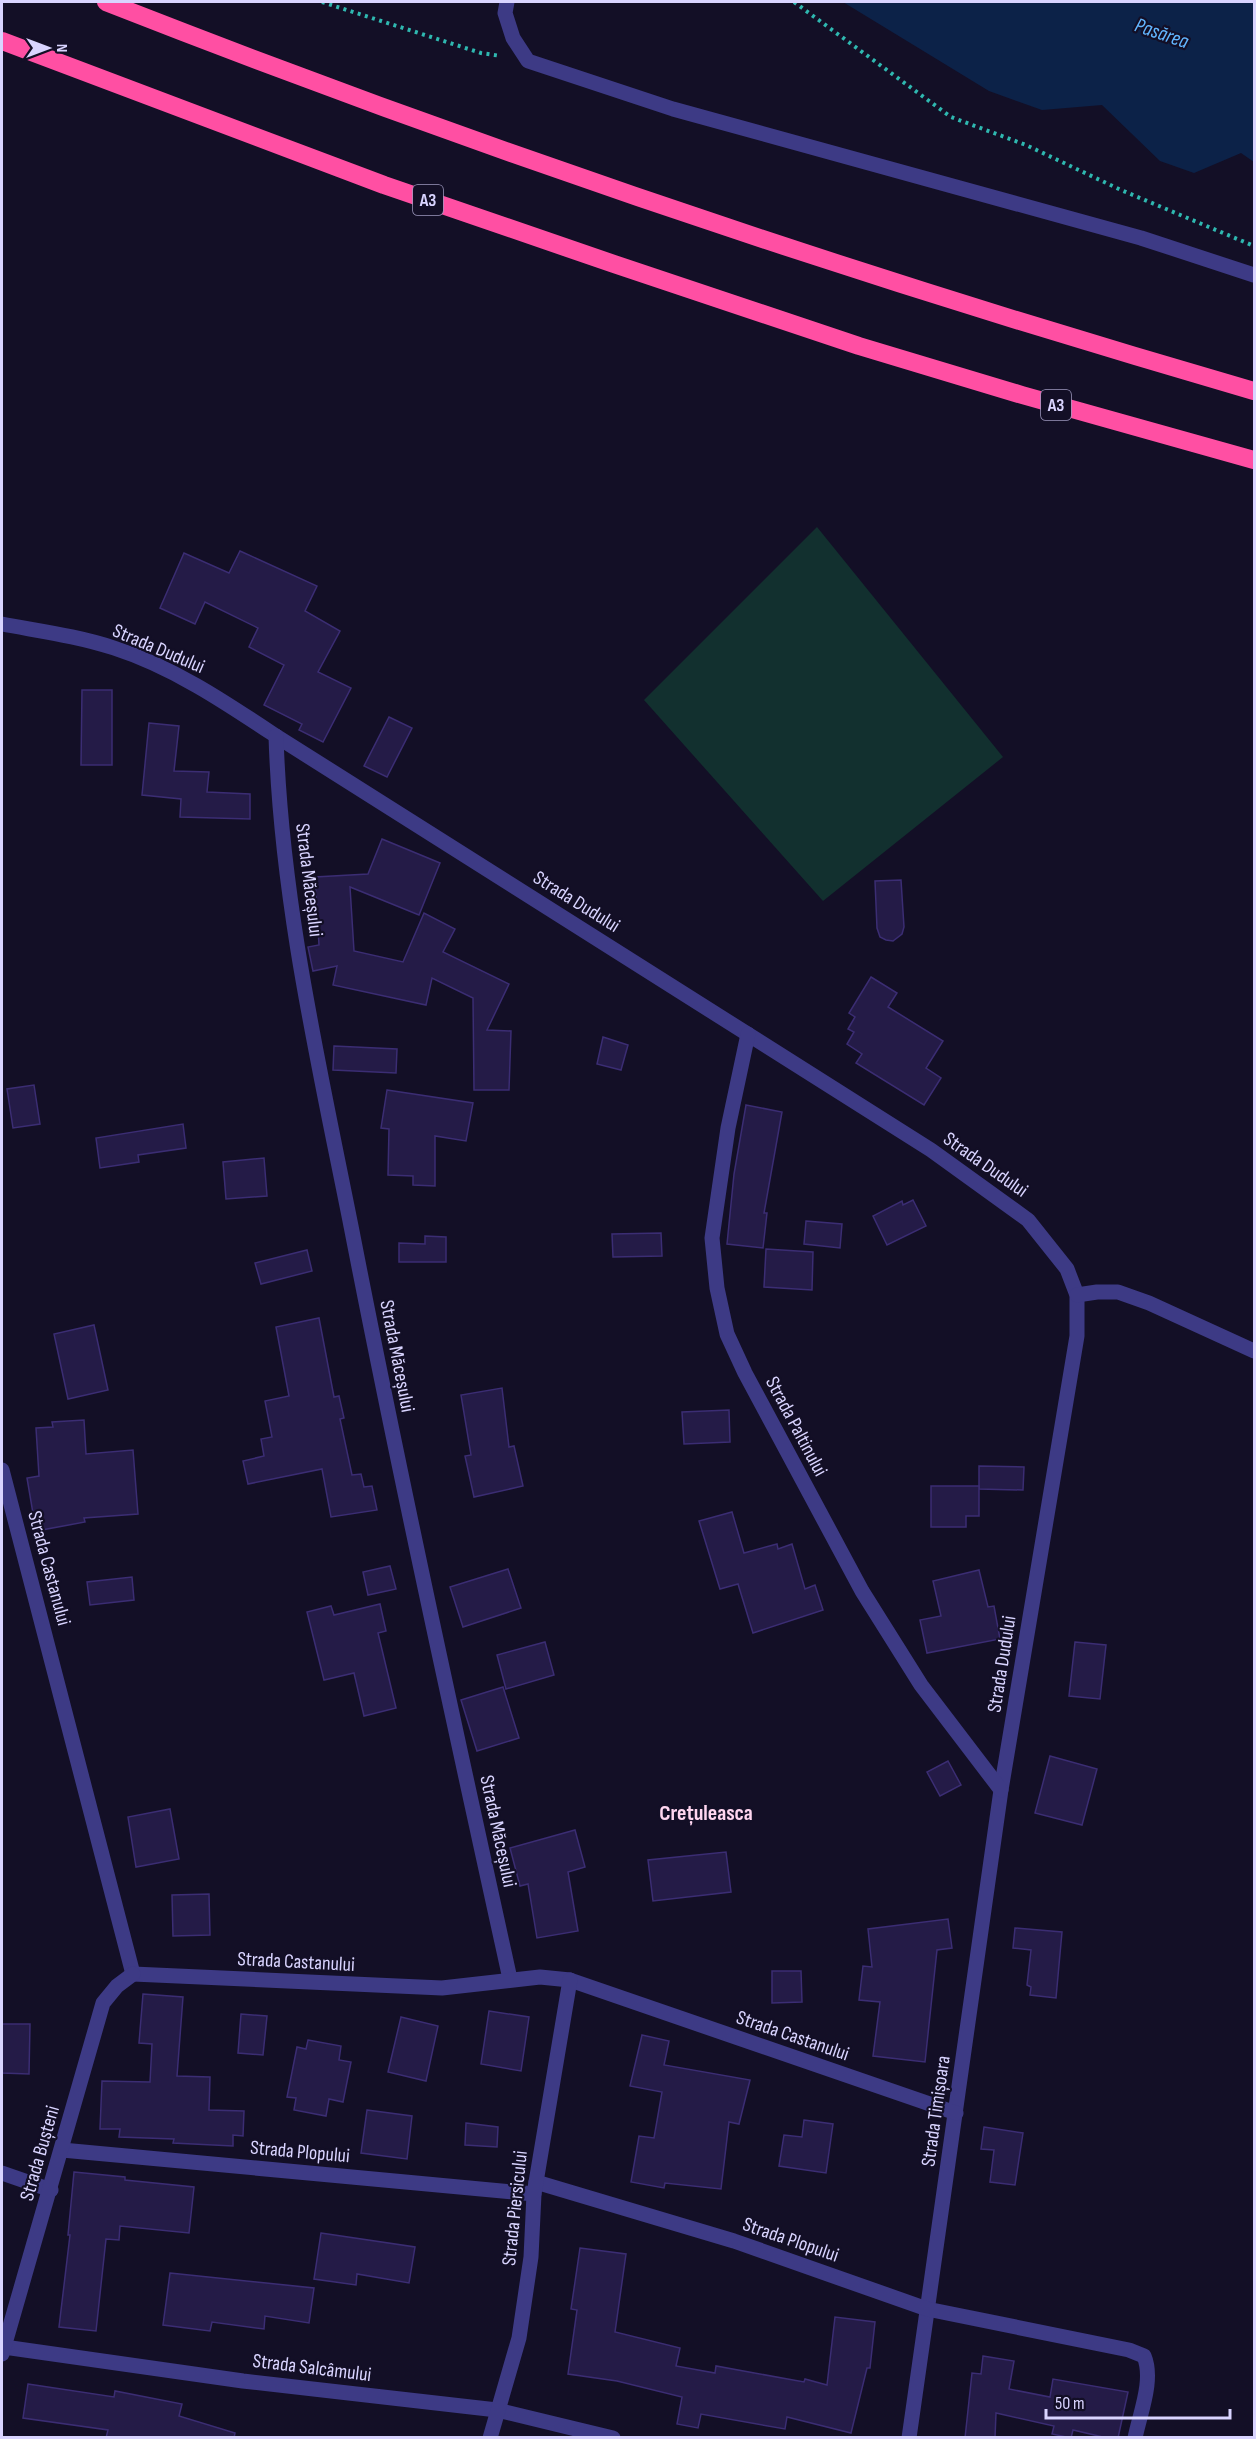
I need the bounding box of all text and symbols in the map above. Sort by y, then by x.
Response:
water label: Pasărea [1132,13,1193,54]
north arrow [18,18,78,78]
text: N [52,44,71,52]
road number: A3 [413,185,443,215]
road number: A3 [1041,390,1071,420]
street label: Strada Dudului [109,619,208,679]
street label: Strada Măceșului [290,822,328,938]
street label: Strada Dudului [529,866,624,938]
street label: Strada Dudului [939,1127,1032,1203]
street label: Strada Măceșului [374,1298,420,1414]
street label: Strada Paltinului [760,1373,832,1480]
street label: Strada Castanului [22,1508,76,1628]
street label: Strada Dudului [982,1614,1021,1714]
street label: Strada Măceșului [474,1773,522,1889]
district label: Crețuleasca [659,1800,753,1827]
street label: Strada Castanului [237,1947,355,1977]
street label: Strada Castanului [733,2005,852,2066]
street label: Strada Timișoara [916,2054,956,2168]
street label: Strada Bușteni [15,2103,65,2204]
street label: Strada Plopului [249,2136,351,2168]
street label: Strada Piersicului [497,2149,533,2267]
street label: Strada Plopului [740,2212,842,2268]
street label: Strada Salcâmului [251,2349,373,2387]
scale bar [1046,2382,1230,2420]
text: 50 m [1055,2393,1085,2414]

